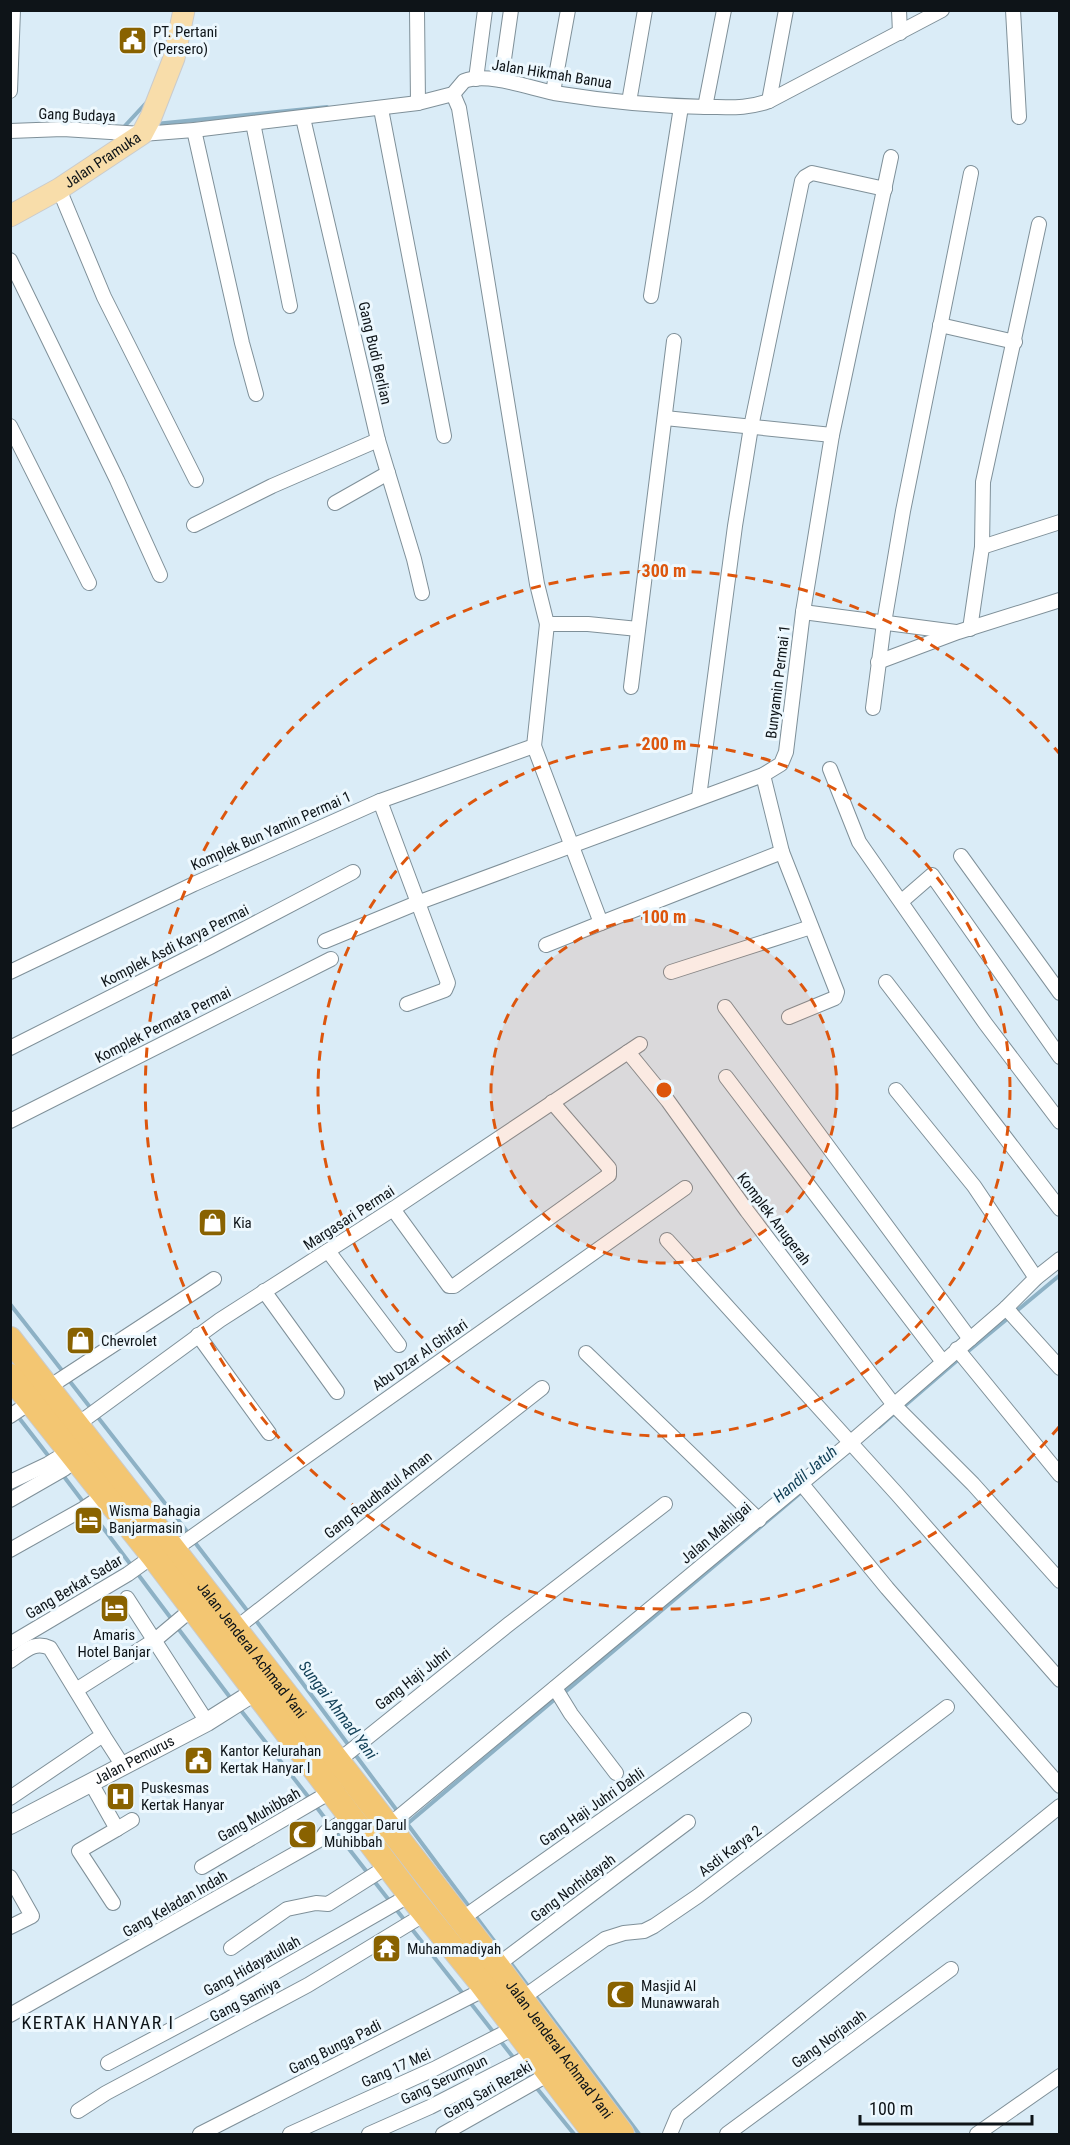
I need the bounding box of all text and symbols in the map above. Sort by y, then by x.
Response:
place label: PT. Pertani (Persero) [153,23,217,58]
public building icon: PT. Pertani (Persero) [116,25,148,57]
street label: Jalan Hikmah Banua [491,56,613,92]
street label: Gang Budaya [38,105,116,125]
street label: Jalan Pramuka [61,128,144,192]
street label: Gang Budi Berlian [354,300,396,406]
text: 300 m [642,560,686,581]
street label: Bunyamin Permai 1 [762,624,794,740]
text: 200 m [642,733,686,754]
street label: Komplek Bun Yamin Permai 1 [188,787,354,875]
street label: Komplek Asdi Karya Permai [98,901,252,991]
text: 100 m [642,906,686,927]
street label: Komplek Permata Permai [92,983,234,1067]
centre of rings [654,1080,674,1100]
street label: Komplek Anugerah [733,1169,815,1269]
street label: Margasari Permai [300,1182,398,1254]
shop icon: Kia [196,1207,228,1239]
place label: Kia [233,1214,252,1232]
street label: Abu Dzar Al Ghifari [369,1315,471,1395]
shop icon: Chevrolet [64,1325,96,1357]
place label: Chevrolet [101,1332,157,1350]
water label: Handil Jatuh [769,1442,841,1506]
street label: Gang Raudhatul Aman [321,1447,435,1543]
street label: Jalan Mahligai [677,1498,755,1568]
place label: Wisma Bahagia Banjarmasin [109,1502,200,1537]
hotel icon: Wisma Bahagia Banjarmasin [72,1504,104,1536]
street label: Gang Berkat Sadar [22,1551,126,1623]
street label: Jalan Jenderal Achmad Yani [193,1578,310,1722]
hotel icon: Amaris Hotel Banjar [98,1592,130,1624]
place label: Amaris Hotel Banjar [78,1626,151,1661]
street label: Gang Haji Juhri [372,1644,454,1714]
water label: Sungai Ahmad Yani [295,1657,381,1763]
street label: Jalan Pemurus [91,1732,178,1789]
place label: Kantor Kelurahan Kertak Hanyar I [220,1742,321,1777]
public building icon: Kantor Kelurahan Kertak Hanyar I [183,1744,215,1776]
street label: Gang Haji Juhri Dahli [536,1764,648,1850]
place label: Puskesmas Kertak Hanyar [141,1779,225,1814]
hospital icon: Puskesmas Kertak Hanyar [104,1781,136,1813]
street label: Gang Muhibbah [214,1784,304,1846]
place label: Langgar Darul Muhibbah [324,1816,407,1851]
mosque icon: Langgar Darul Muhibbah [287,1818,319,1850]
street label: Asdi Karya 2 [695,1822,765,1880]
street label: Gang Norhidayah [527,1850,619,1926]
street label: Gang Keladan Indah [119,1867,231,1941]
street label: Gang Hidayatullah [201,1932,303,2000]
temple icon: Muhammadiyah [370,1933,402,1965]
place label: Muhammadiyah [407,1940,501,1958]
street label: Gang Samiya [207,1974,283,2026]
street label: Jalan Jenderal Achmad Yani [502,1977,616,2122]
place label: Masjid Al Munawwarah [641,1977,719,2012]
mosque icon: Masjid Al Munawwarah [604,1979,636,2011]
street label: Gang Norjanah [788,2006,870,2072]
district label: KERTAK HANYAR I [22,2012,174,2033]
street label: Gang Bunga Padi [286,2016,384,2078]
street label: Gang 17 Mei [358,2045,434,2091]
street label: Gang Serumpun [398,2051,490,2109]
street label: Gang Sari Rezeki [441,2057,535,2123]
scale bar [860,2088,1032,2126]
text: 100 m [869,2098,913,2119]

